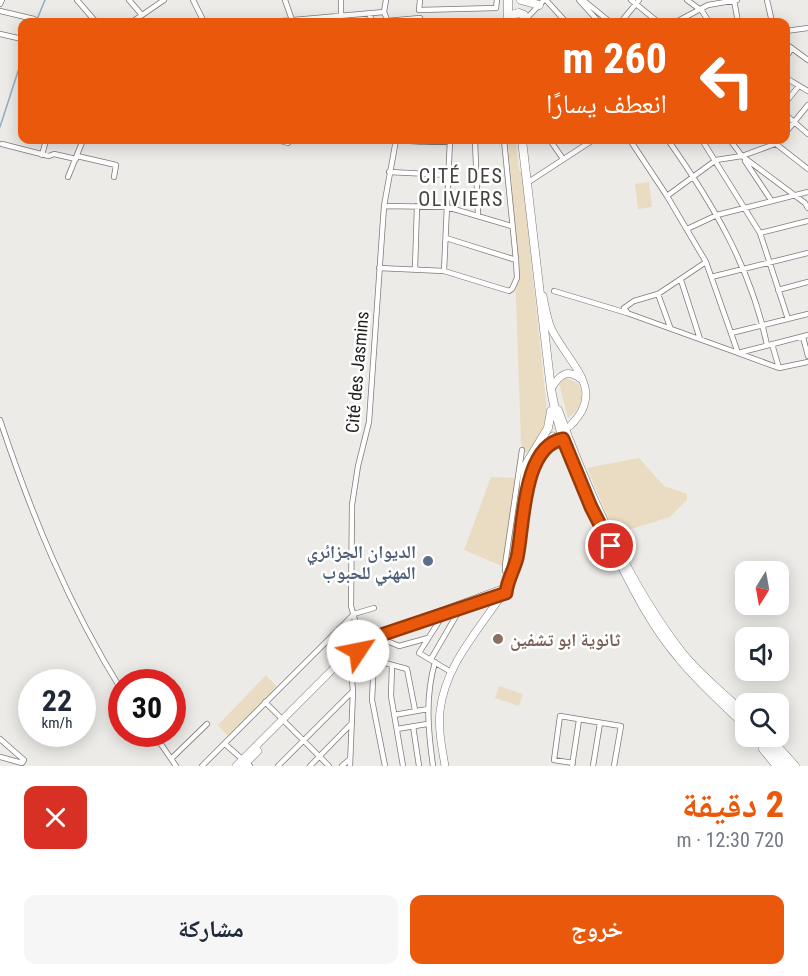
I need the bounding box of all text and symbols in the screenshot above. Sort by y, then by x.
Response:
text: 260 m [562,34,667,83]
icon: left [688,42,766,120]
text: انعطف يسارًا [546,88,667,120]
district label: CITÉ DES OLIVIERS [418,164,504,211]
street label: Cité des Jasmins [341,310,373,434]
pin [585,520,636,571]
icon: arrive [594,529,627,562]
place label: الديوان الجزائري المهني للحبوب [307,541,416,587]
marker: الديوان الجزائري المهني للحبوب [421,554,435,568]
north arrow [735,561,789,615]
map controls [735,561,789,747]
position arrow [326,619,390,683]
button: sound [735,627,789,681]
place label: ثانوية ابو تشفين [510,629,620,651]
marker: ثانوية ابو تشفين [491,632,505,646]
speed limit sign: 30 [108,669,186,747]
text: 22 [42,683,72,718]
button: search [735,693,789,747]
text: km/h [42,714,72,732]
text: 2 دقيقة [682,784,784,826]
button: close [24,786,87,849]
text: 720 m · 12:30 [677,828,784,852]
button: مشاركة [24,895,398,964]
button: خروج [410,895,784,964]

